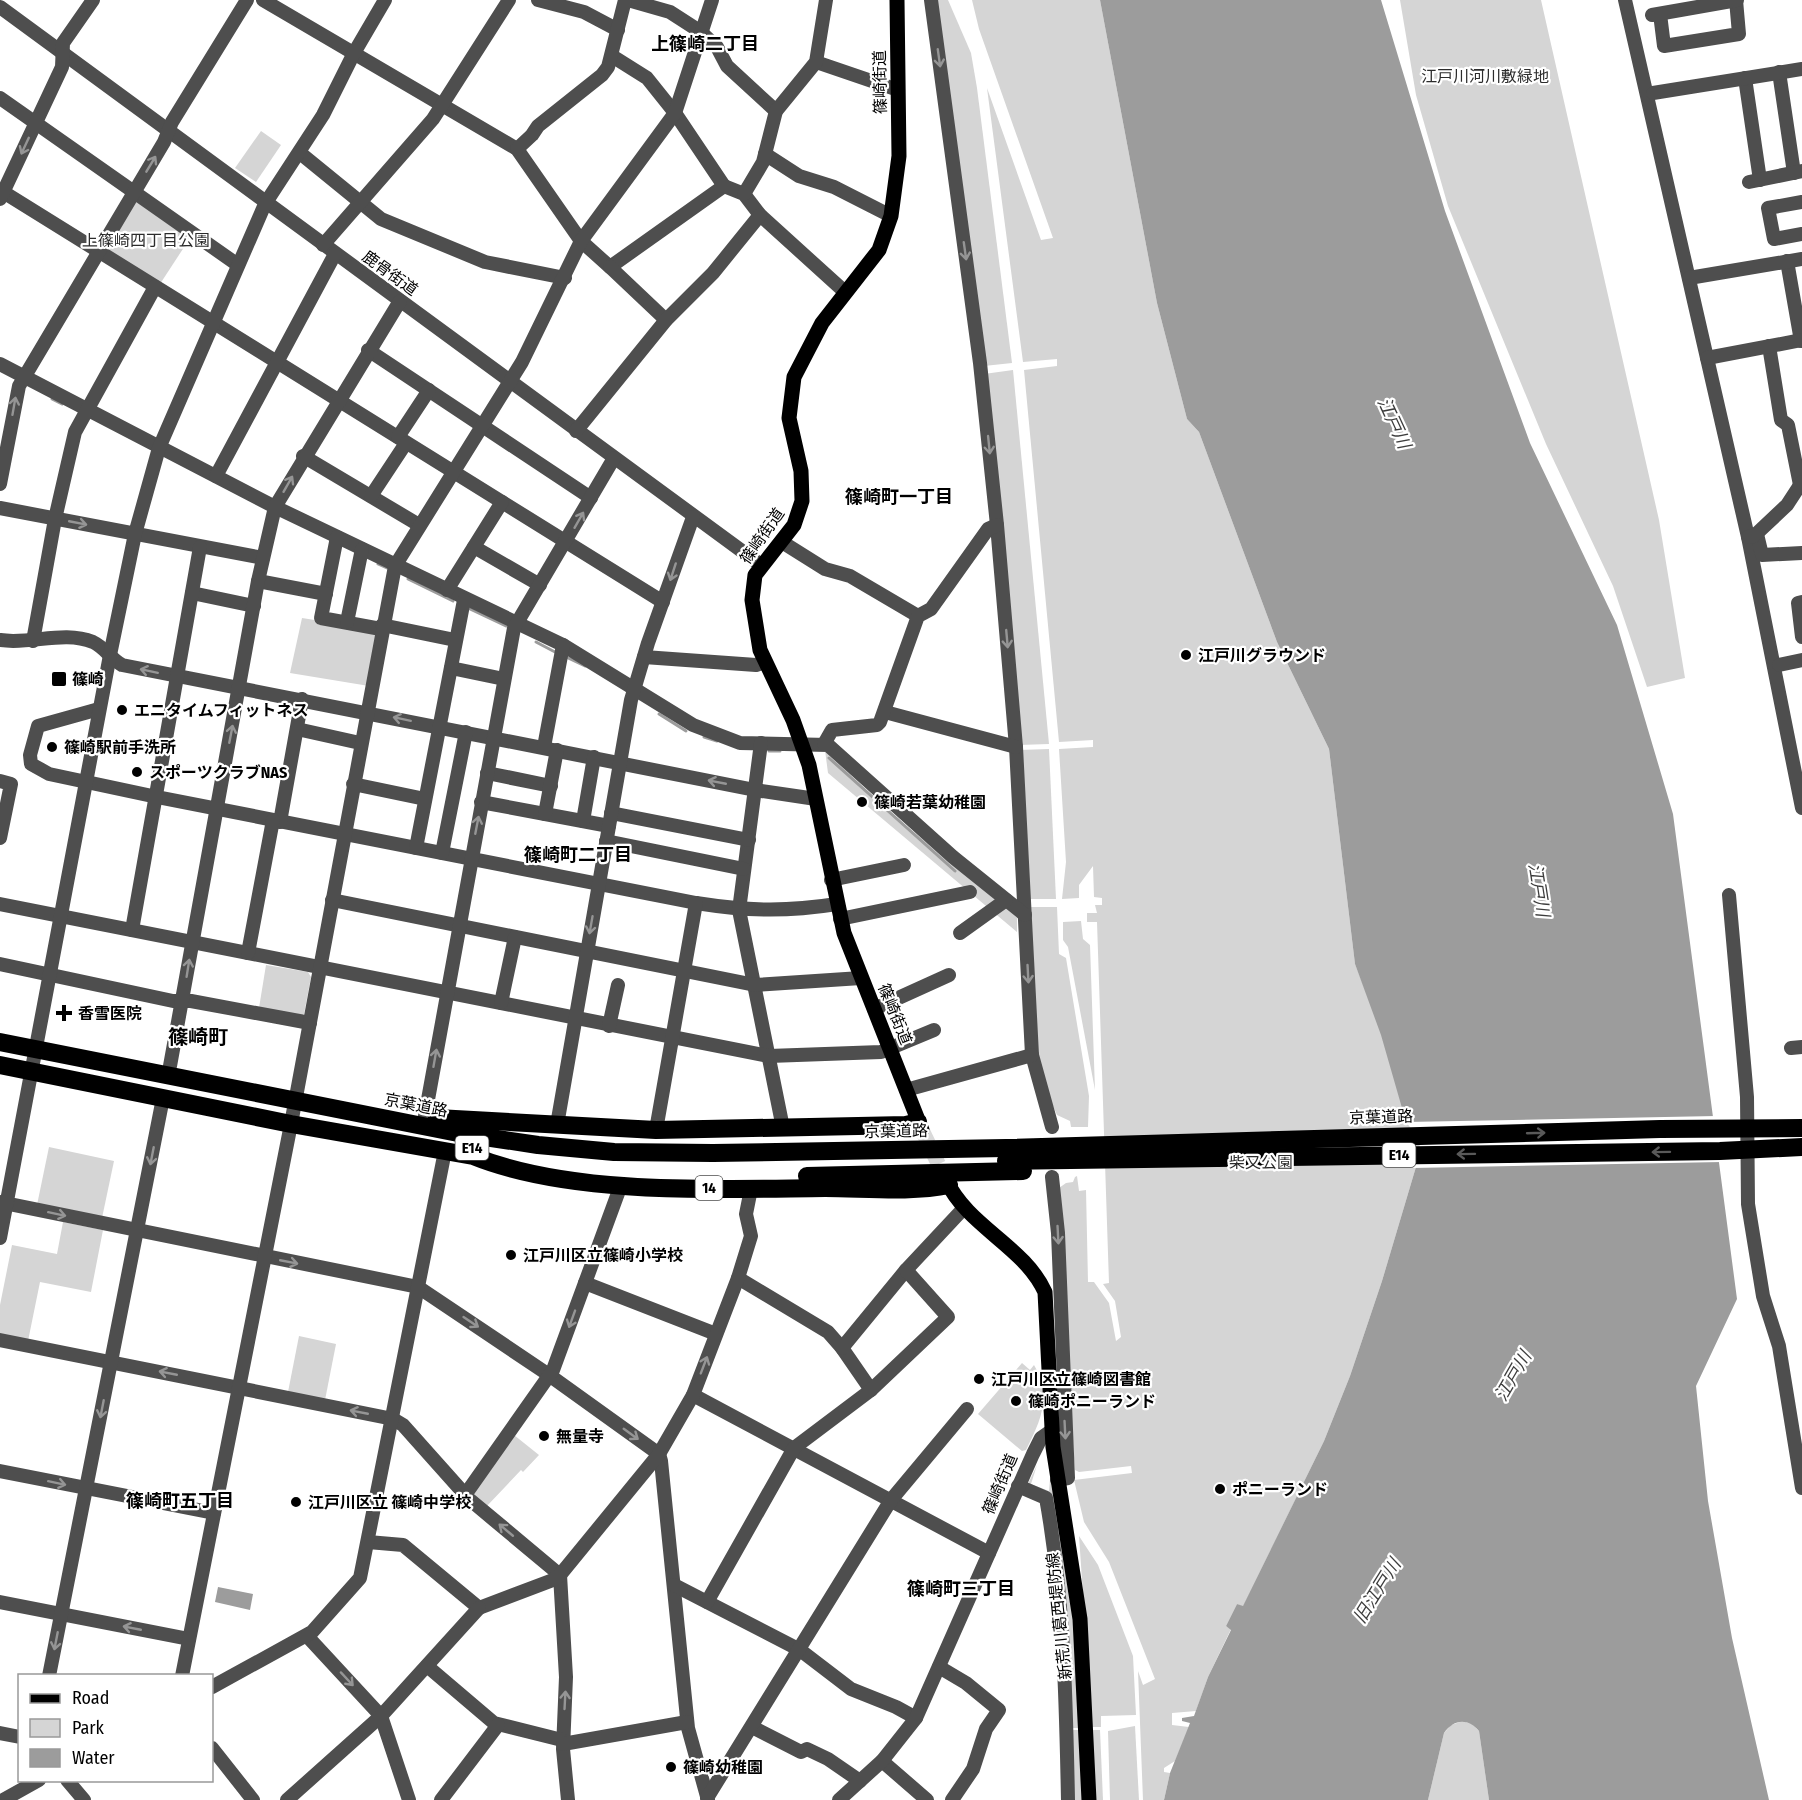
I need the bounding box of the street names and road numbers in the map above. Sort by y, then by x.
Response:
street label: 篠崎街道 [870,50,890,114]
street label: 鹿骨街道 [359,247,421,299]
street label: 篠崎街道 [736,504,788,568]
street label: 篠崎街道 [874,981,916,1047]
street label: 京葉道路 [383,1090,449,1120]
street label: 京葉道路 [1349,1106,1413,1128]
street label: 京葉道路 [864,1121,928,1141]
road number: E14 [456,1136,488,1160]
road number: E14 [1382,1143,1416,1167]
road number: 14 [696,1176,722,1200]
street label: 篠崎街道 [979,1451,1021,1517]
street label: 新荒川葛西堤防線 [1043,1551,1075,1681]

